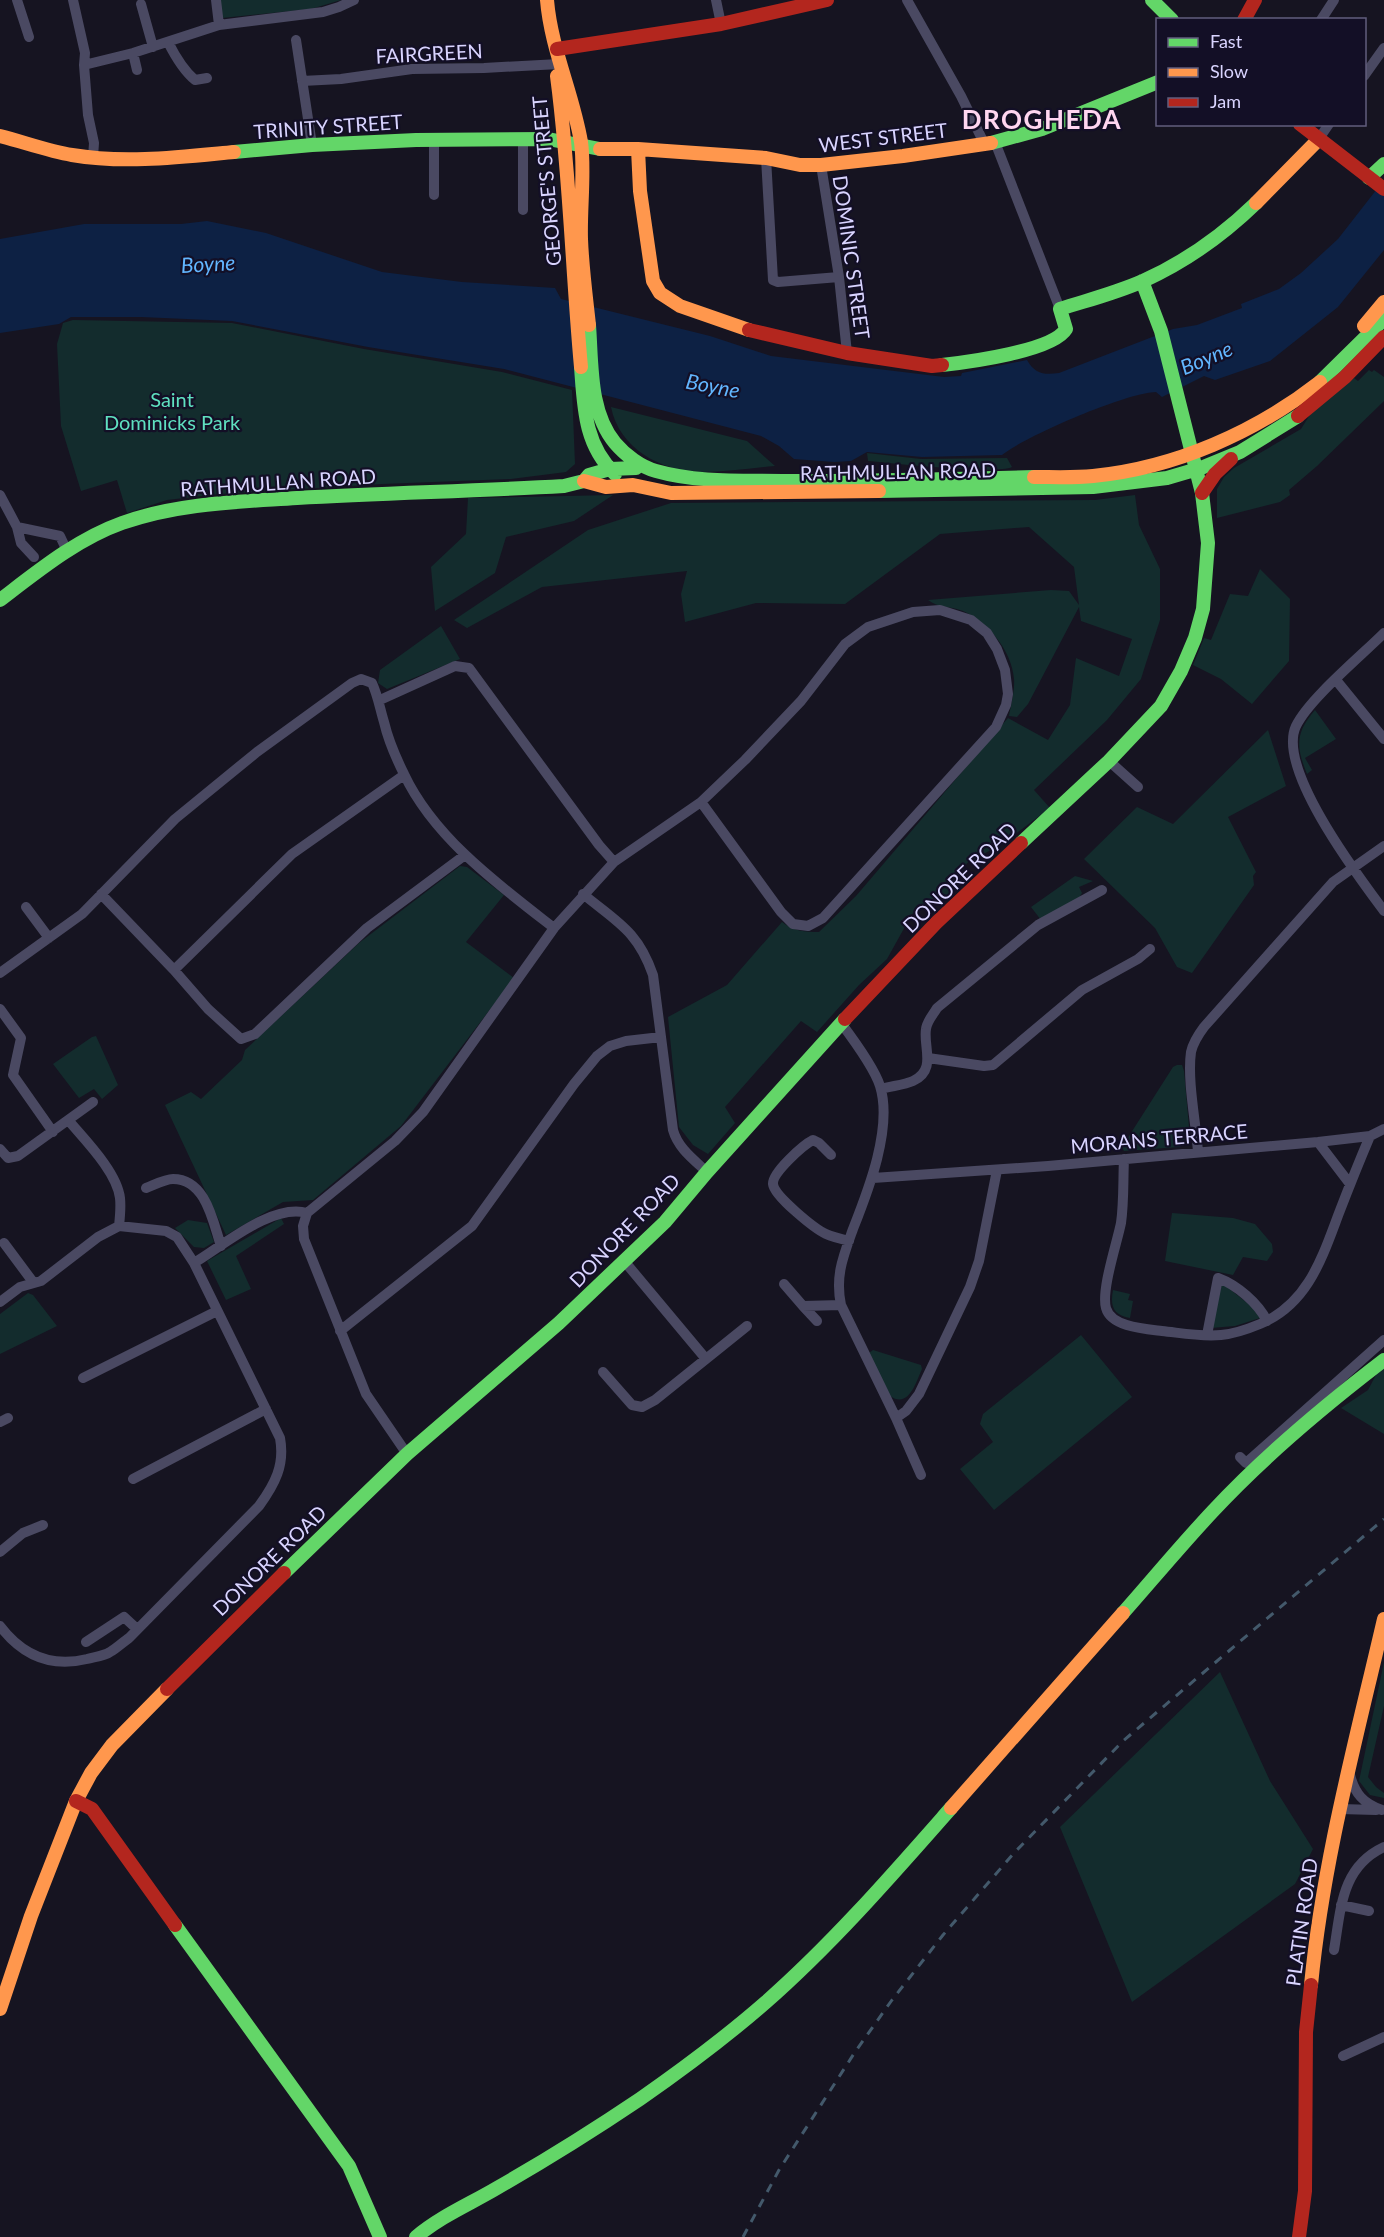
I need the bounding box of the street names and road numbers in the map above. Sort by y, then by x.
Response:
street label: FAIRGREEN [375,38,483,68]
street label: GEORGE'S STREET [527,95,565,267]
street label: TRINITY STREET [253,109,404,143]
street label: WEST STREET [817,117,949,157]
street label: DOMINIC STREET [829,174,875,340]
street label: RATHMULLAN ROAD [800,457,996,485]
street label: RATHMULLAN ROAD [179,463,377,501]
street label: DONORE ROAD [897,817,1021,937]
street label: MORANS TERRACE [1069,1118,1249,1158]
street label: DONORE ROAD [564,1168,684,1292]
street label: DONORE ROAD [207,1500,331,1620]
street label: PLATIN ROAD [1280,1856,1322,1988]

